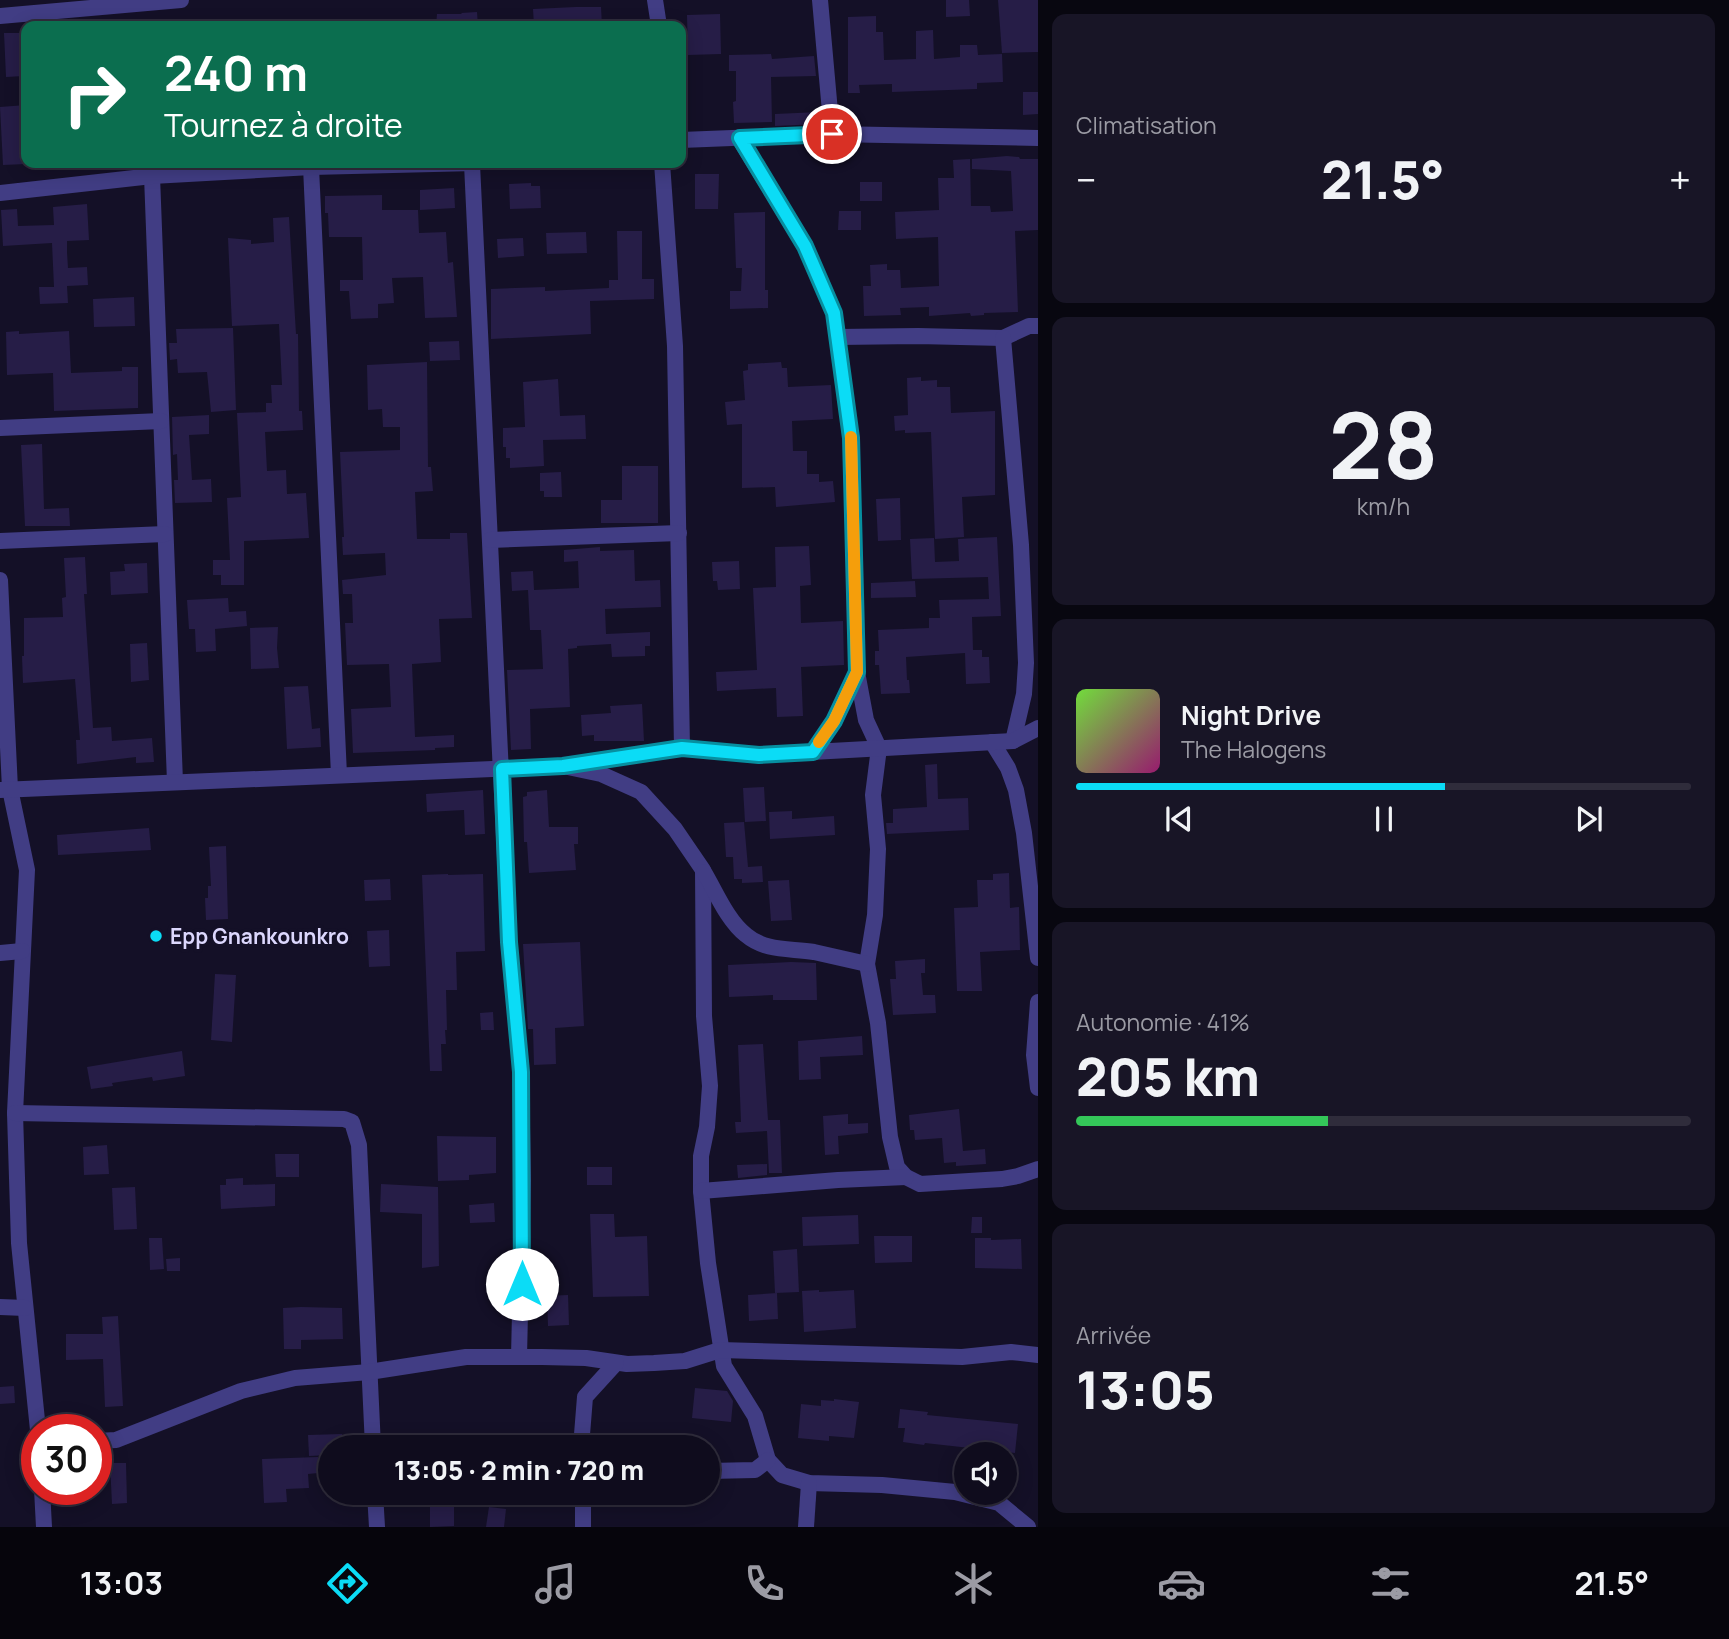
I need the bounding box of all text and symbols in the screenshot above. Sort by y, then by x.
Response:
text: 240 m [164,39,308,106]
icon: right [49,49,140,140]
text: Tournez à droite [164,103,403,147]
pin [802,104,862,164]
text: Climatisation [1076,109,1217,141]
icon: arrive [813,115,851,153]
text: 21.5° [1321,144,1445,215]
text: − [1076,153,1097,205]
text: + [1669,153,1691,205]
text: 28 [1329,382,1438,506]
text: km/h [1357,490,1410,522]
text: Night Drive [1181,697,1321,733]
text: The Halogens [1181,733,1326,765]
icon: previous [1160,800,1198,838]
icon: pause [1365,800,1403,838]
icon: next [1570,800,1608,838]
place label: Epp Gnankounkro [170,922,349,950]
marker: Epp Gnankounkro [148,928,164,944]
text: Autonomie · 41% [1076,1006,1250,1038]
text: 205 km [1076,1041,1260,1112]
position arrow [485,1247,559,1321]
text: Arrivée [1076,1319,1151,1351]
text: 13:05 [1076,1354,1215,1425]
speed limit sign: 30 [21,1414,112,1505]
map controls [954,1442,1017,1505]
button: sound [954,1442,1017,1505]
text: 13:05 · 2 min · 720 m [394,1452,644,1488]
icon: directions [323,1559,372,1608]
icon: music [531,1559,580,1608]
icon: phone [740,1559,789,1608]
icon: climate [949,1559,998,1608]
icon: car [1157,1559,1206,1608]
icon: filters [1366,1559,1415,1608]
text: 13:03 [80,1561,163,1605]
text: 21.5° [1574,1561,1649,1605]

